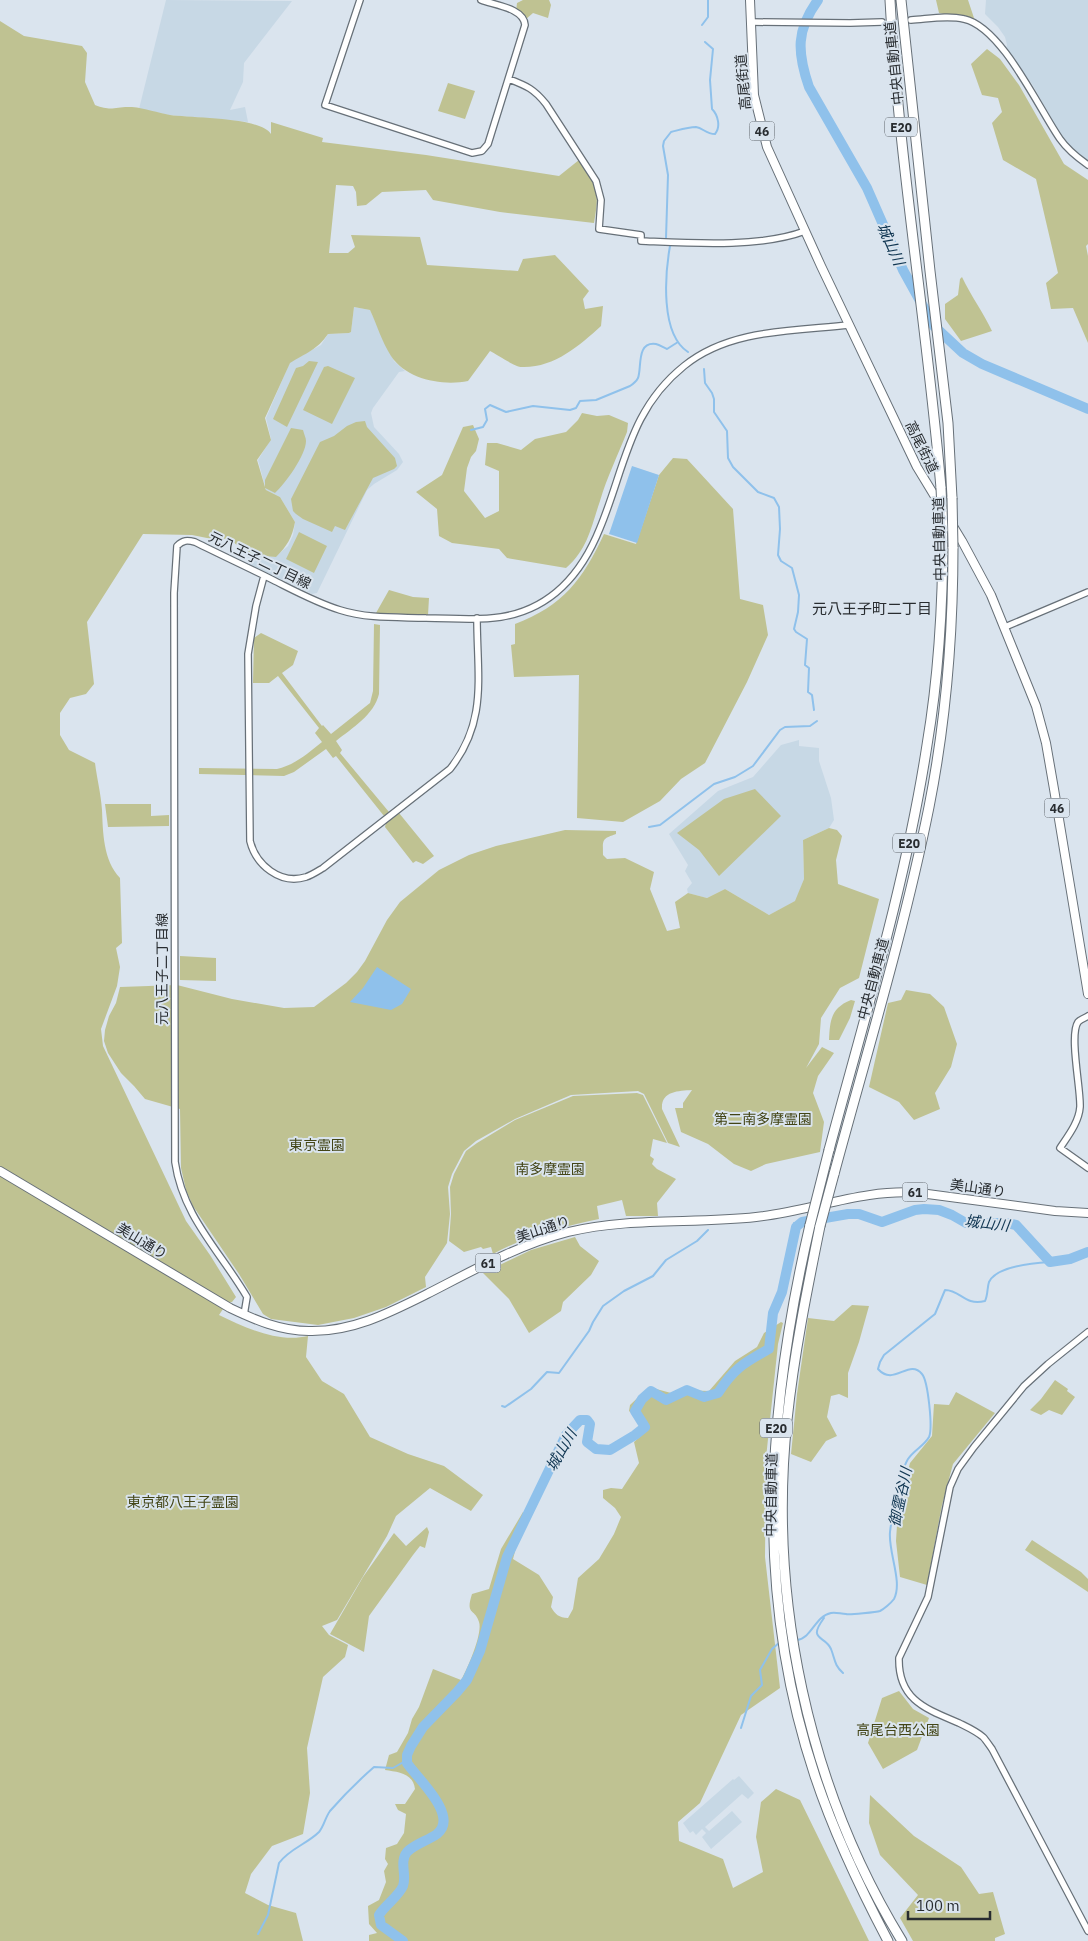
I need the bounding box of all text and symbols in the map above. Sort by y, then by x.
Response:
street label: 中央自動車道 [881,20,907,106]
street label: 高尾街道 [732,53,754,111]
road number: E20 [885,118,917,136]
road number: 46 [750,122,774,140]
water label: 城山川 [873,220,910,270]
street label: 高尾街道 [902,418,942,476]
street label: 中央自動車道 [929,497,949,581]
street label: 元八王子二丁目線 [206,527,314,593]
district label: 元八王子町二丁目 [812,599,932,618]
road number: 46 [1044,798,1070,818]
road number: E20 [893,834,925,852]
street label: 元八王子二丁目線 [153,913,171,1025]
street label: 中央自動車道 [853,936,893,1022]
park label: 第二南多摩霊園 [714,1110,812,1128]
park label: 東京霊園 [289,1136,345,1154]
park label: 南多摩霊園 [515,1160,585,1178]
street label: 美山通り [949,1175,1007,1201]
road number: 61 [902,1182,928,1202]
water label: 城山川 [964,1211,1012,1235]
street label: 美山通り [514,1212,572,1246]
street label: 美山通り [113,1219,171,1263]
road number: 61 [476,1254,500,1272]
road number: E20 [760,1419,792,1438]
water label: 城山川 [542,1424,581,1474]
street label: 中央自動車道 [761,1453,781,1537]
water label: 御霊谷川 [884,1464,916,1528]
park label: 東京都八王子霊園 [127,1493,239,1511]
park label: 高尾台西公園 [856,1721,940,1739]
scale bar [908,1888,990,1920]
text: 100 m [916,1896,960,1915]

